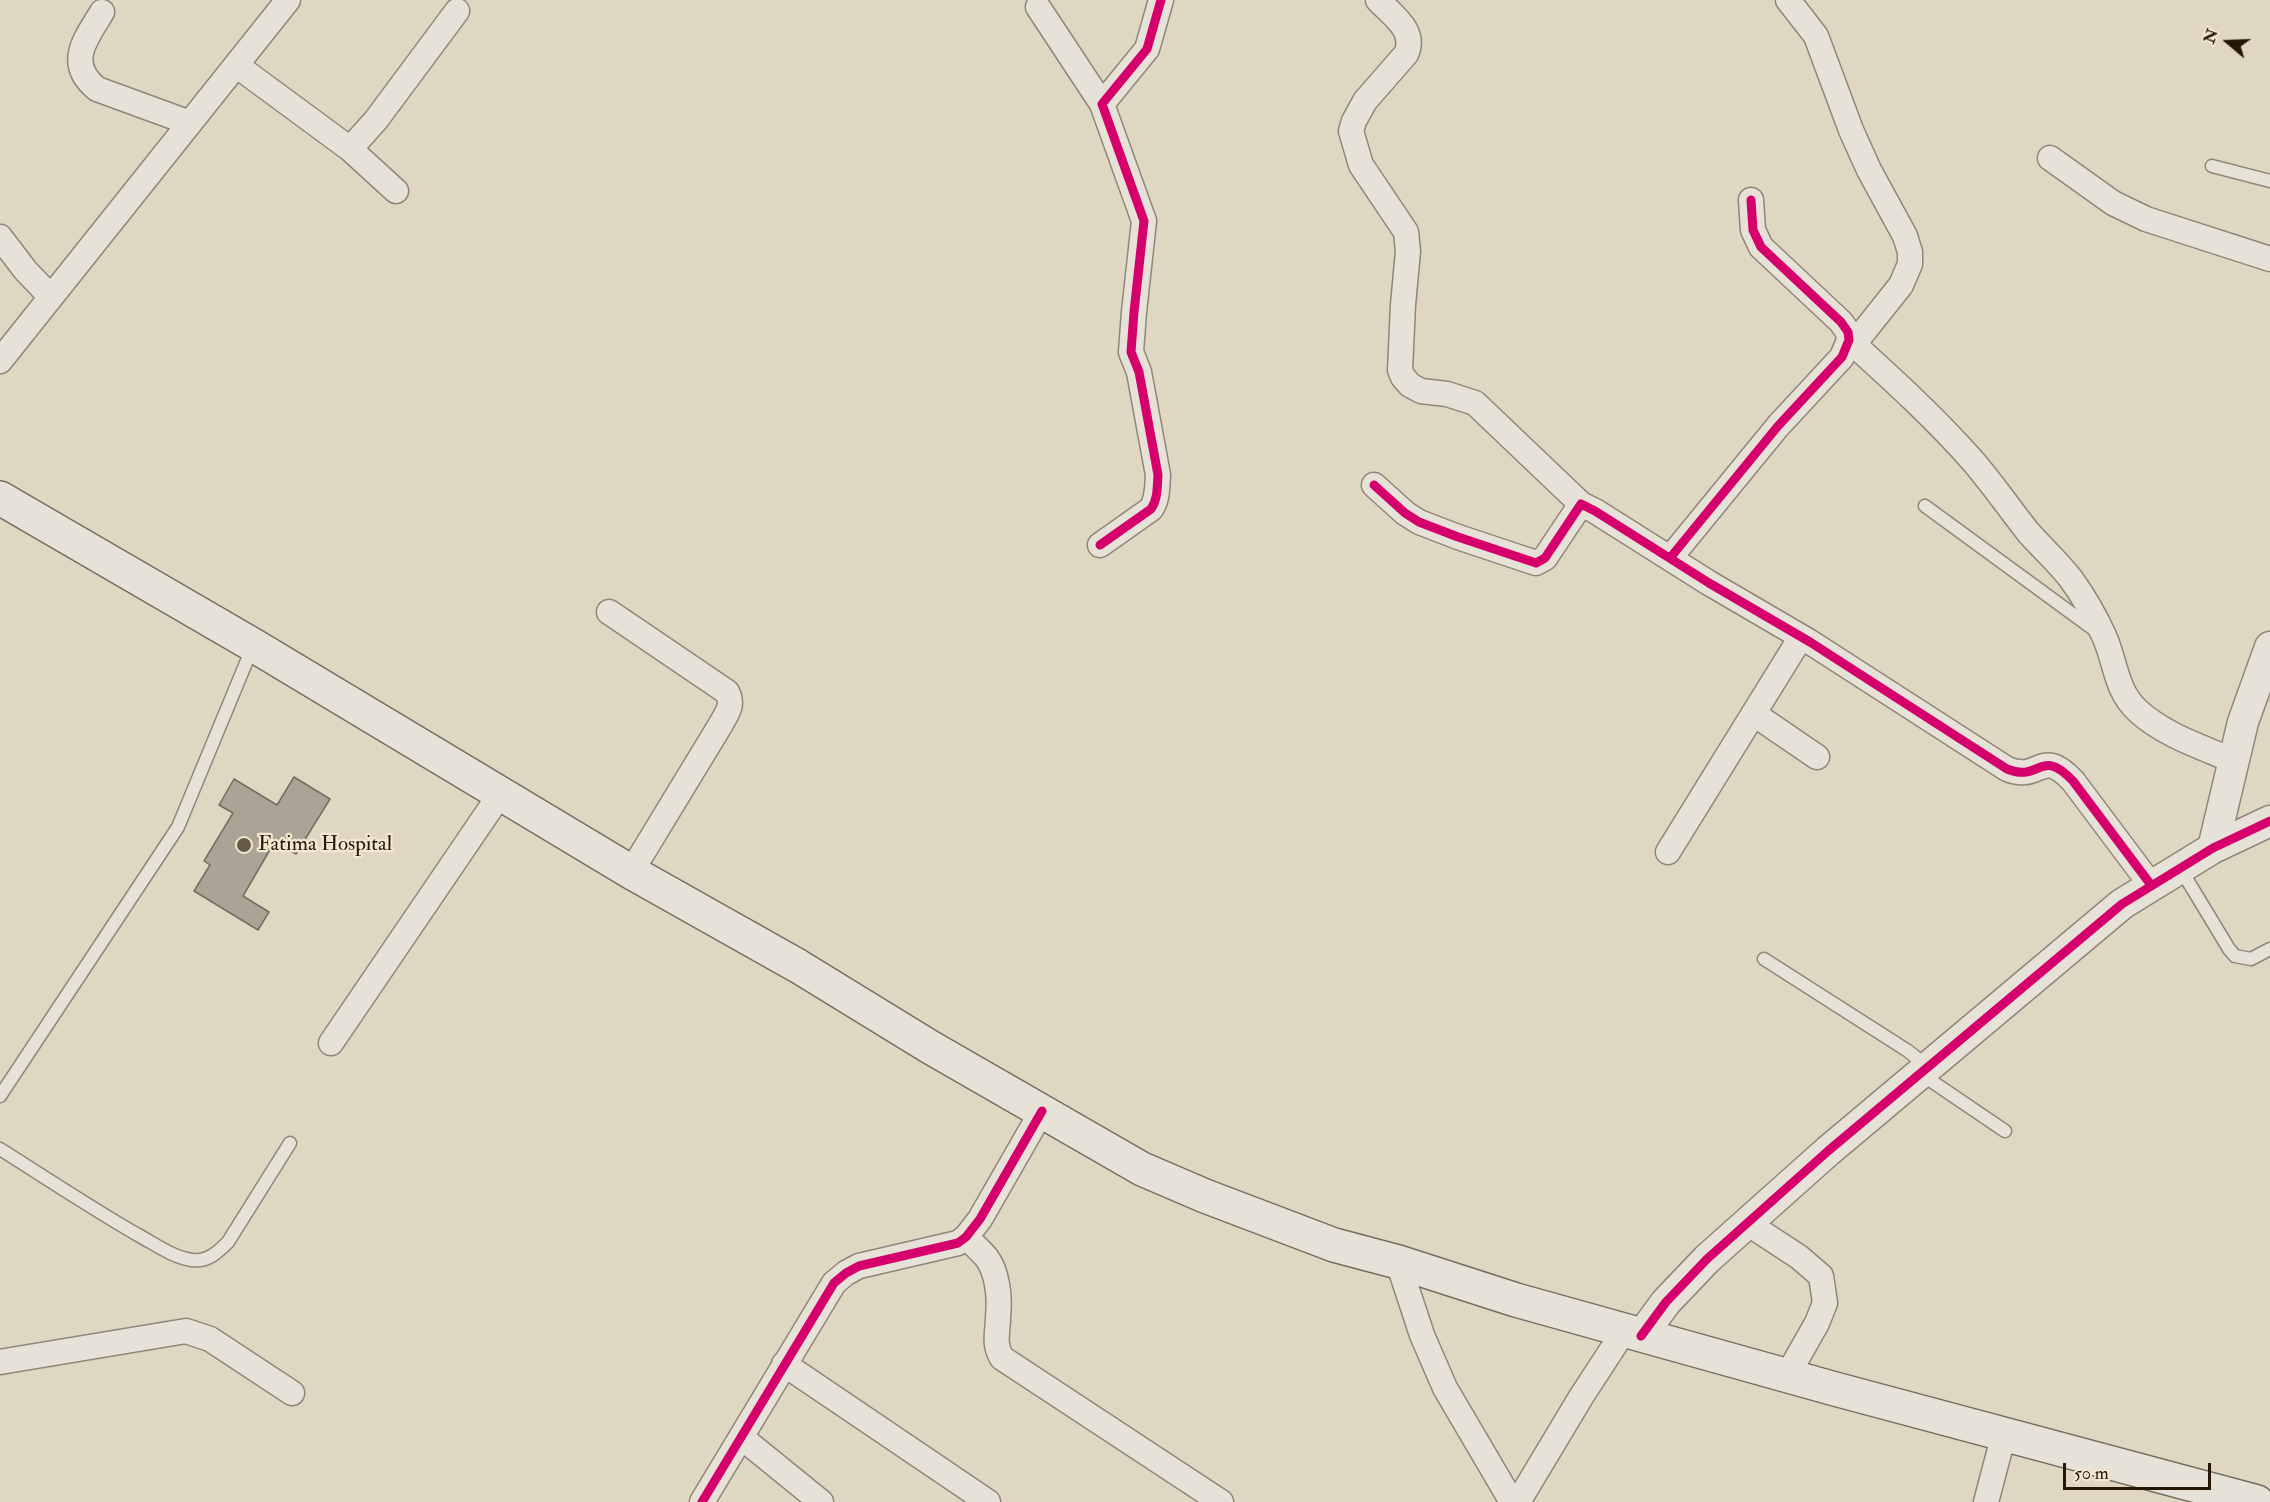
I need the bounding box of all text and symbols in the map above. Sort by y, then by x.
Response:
north arrow [2198,12,2258,72]
text: N [2199,26,2223,46]
place label: Fatima Hospital [258,832,392,858]
marker: Fatima Hospital [235,836,253,854]
scale bar [2066,1451,2214,1489]
text: 50 m [2074,1462,2109,1485]

